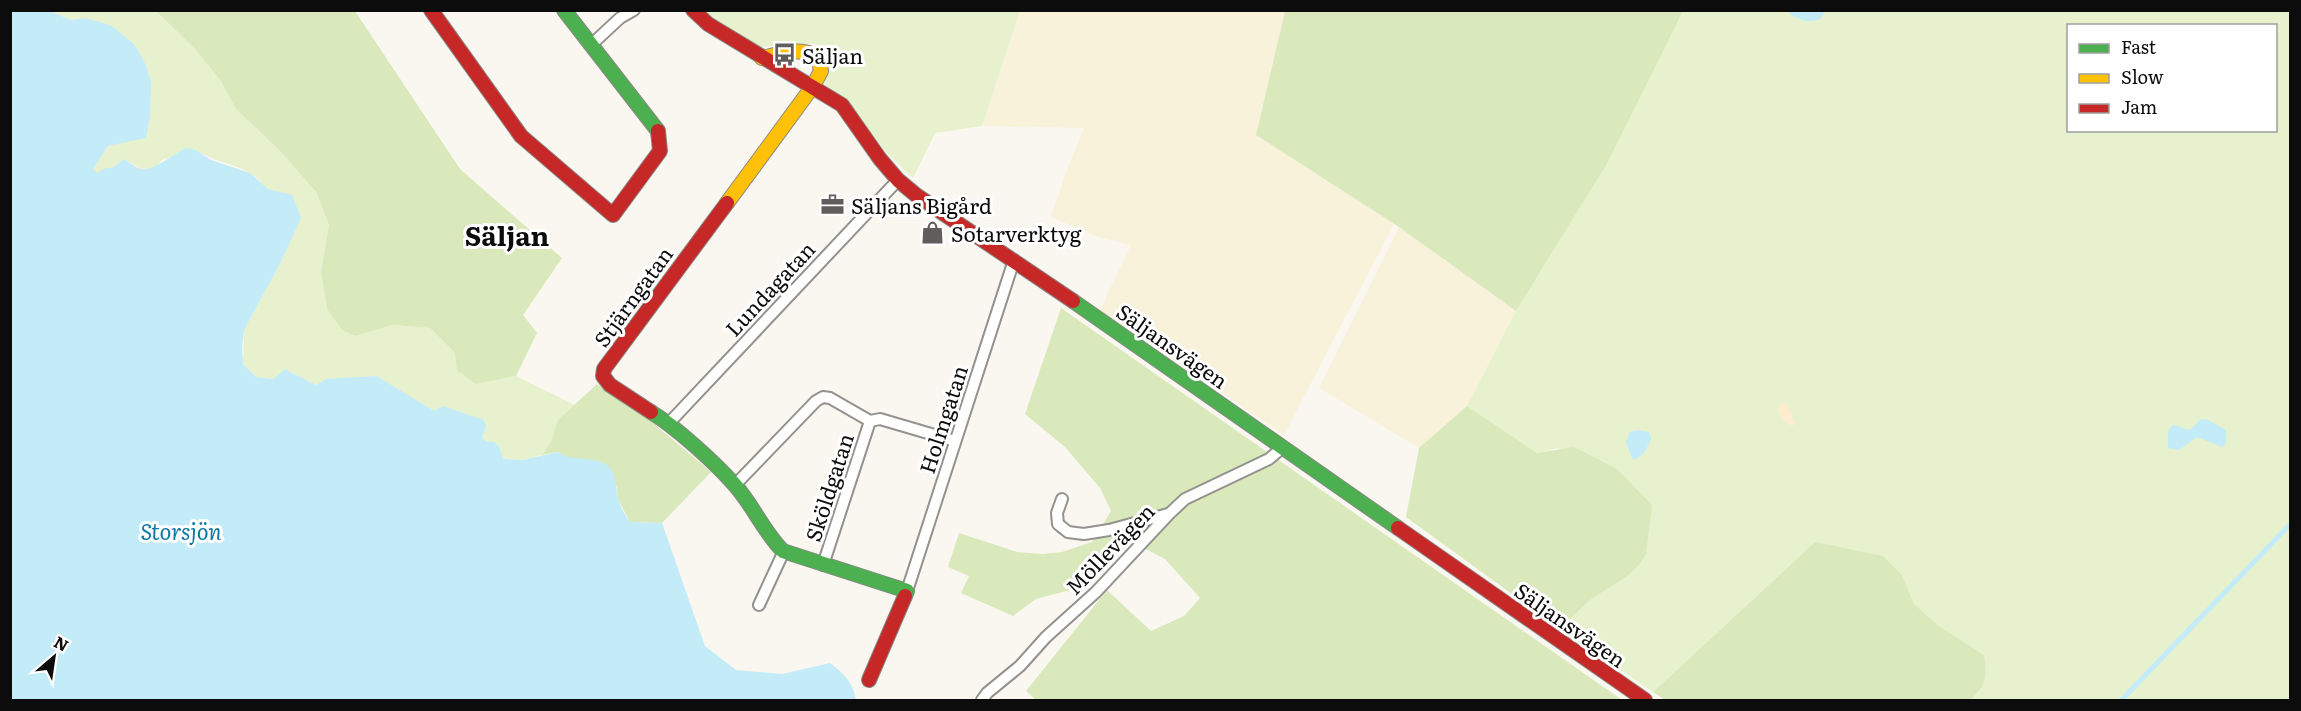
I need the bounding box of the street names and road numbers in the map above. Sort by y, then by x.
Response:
street label: Lundagatan [717,234,821,342]
street label: Stjärngatan [585,239,679,353]
street label: Säljansvägen [1111,295,1235,395]
street label: Holmgatan [910,361,974,477]
street label: Sköldgatan [796,429,860,545]
street label: Möllevägen [1057,495,1161,601]
street label: Säljansvägen [1509,574,1633,674]

